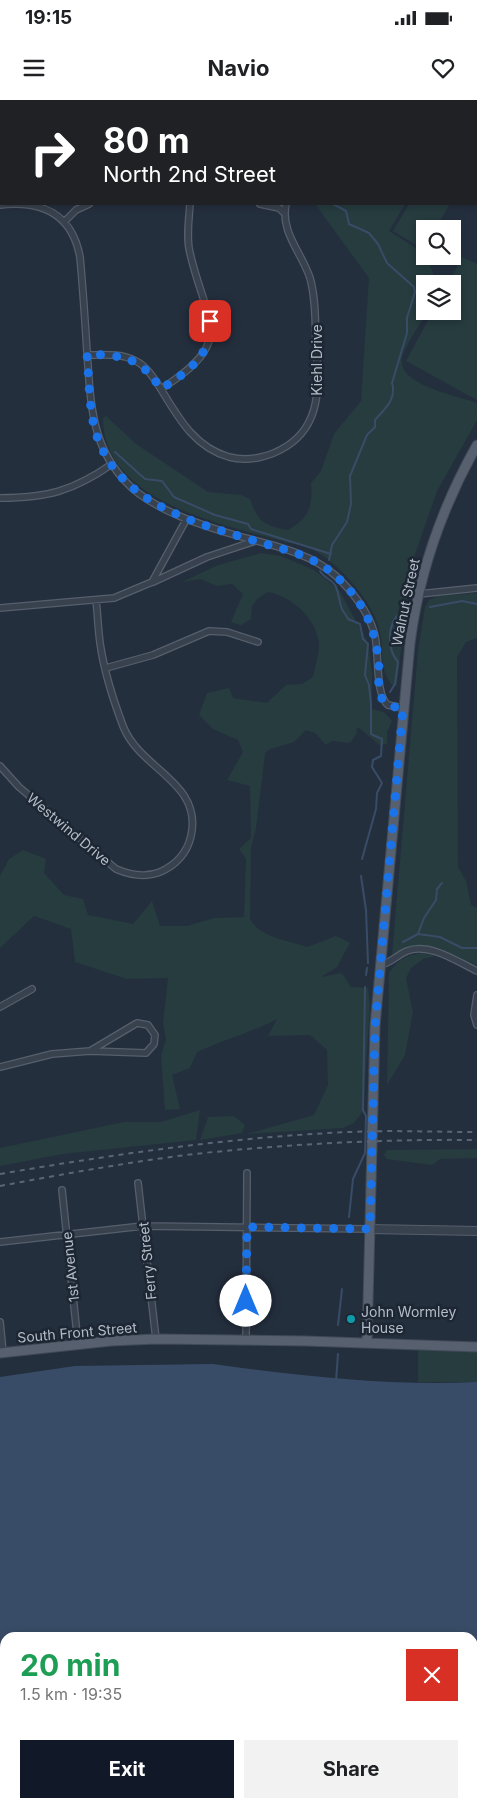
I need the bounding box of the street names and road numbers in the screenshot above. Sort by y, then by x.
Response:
street label: Kiehl Drive [308,324,325,396]
street label: Walnut Street [387,556,423,647]
street label: Westwind Drive [24,789,114,869]
street label: Ferry Street [134,1221,160,1301]
street label: 1st Avenue [58,1231,82,1303]
street label: South Front Street [16,1318,138,1346]

